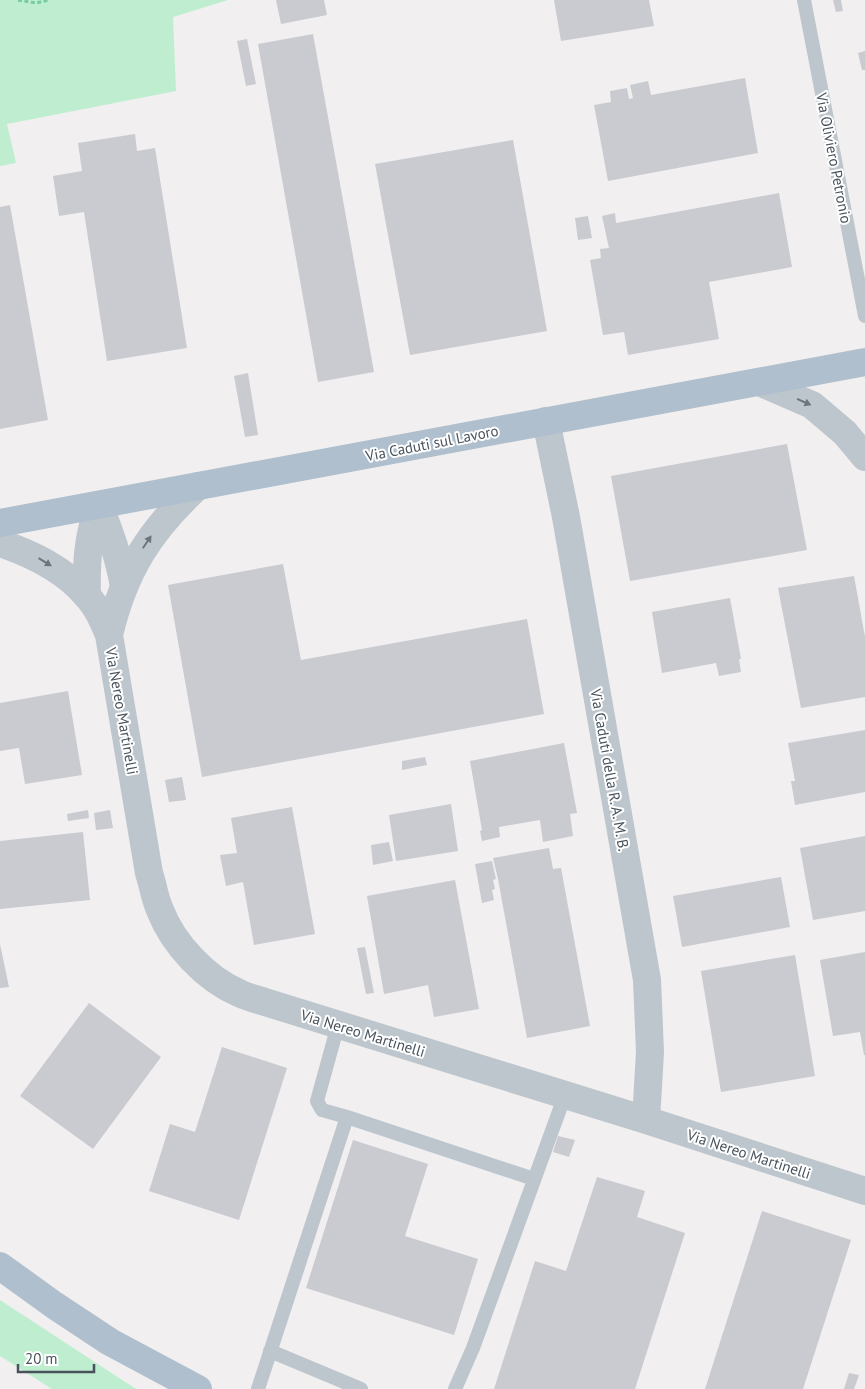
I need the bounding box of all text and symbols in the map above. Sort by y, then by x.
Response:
street label: Via Oliviero Petronio [812,90,856,225]
one-way arrow [797,398,811,406]
street label: Via Caduti sul Lavoro [363,421,500,465]
one-way arrow [142,536,152,549]
one-way arrow [38,558,51,567]
street label: Via Nereo Martinelli [101,645,143,776]
street label: Via Caduti della R. A. M. B. [586,686,634,853]
street label: Via Nereo Martinelli [298,1005,427,1061]
street label: Via Nereo Martinelli [684,1125,813,1183]
scale bar [18,1342,94,1374]
text: 20 m [25,1349,58,1368]

